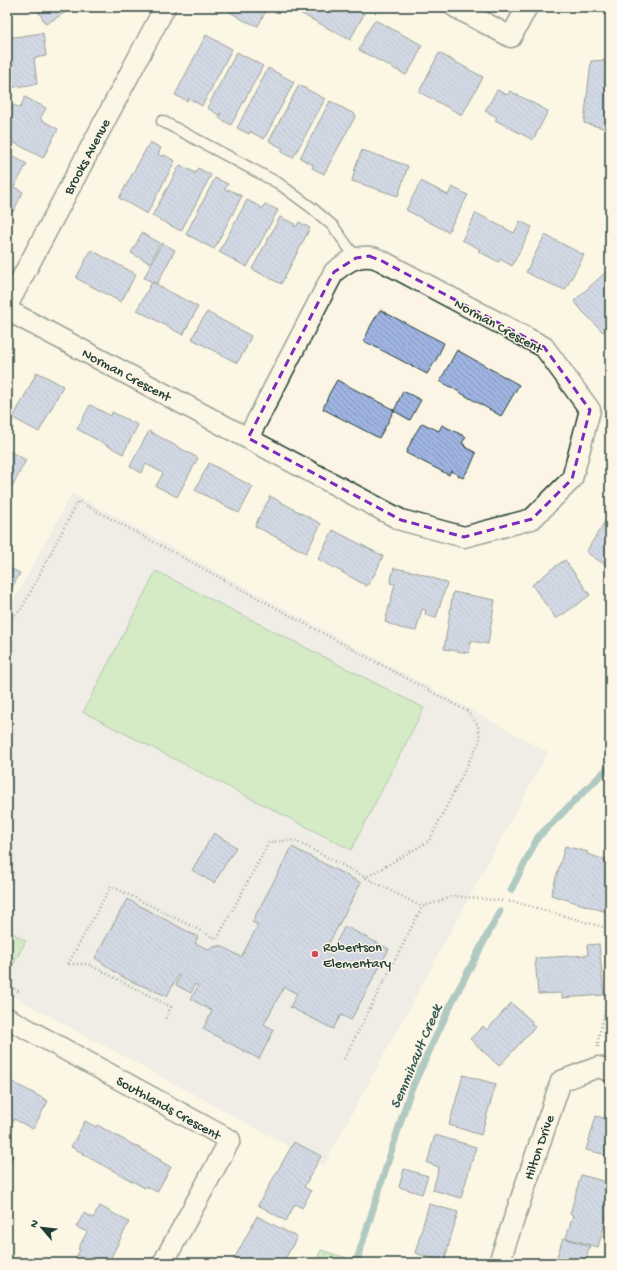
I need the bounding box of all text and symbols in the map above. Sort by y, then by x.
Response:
street label: Brooks Avenue [61,116,116,199]
street label: Norman Crescent [451,296,546,359]
street label: Norman Crescent [78,346,174,407]
place label: Robertson Elementary [323,940,391,973]
marker: Robertson Elementary [310,949,320,959]
water label: Semmihault Creek [387,1001,447,1112]
street label: Southlands Crescent [112,1073,224,1146]
street label: Hilton Drive [521,1112,560,1183]
north arrow [22,1208,62,1248]
text: N [28,1218,42,1230]

